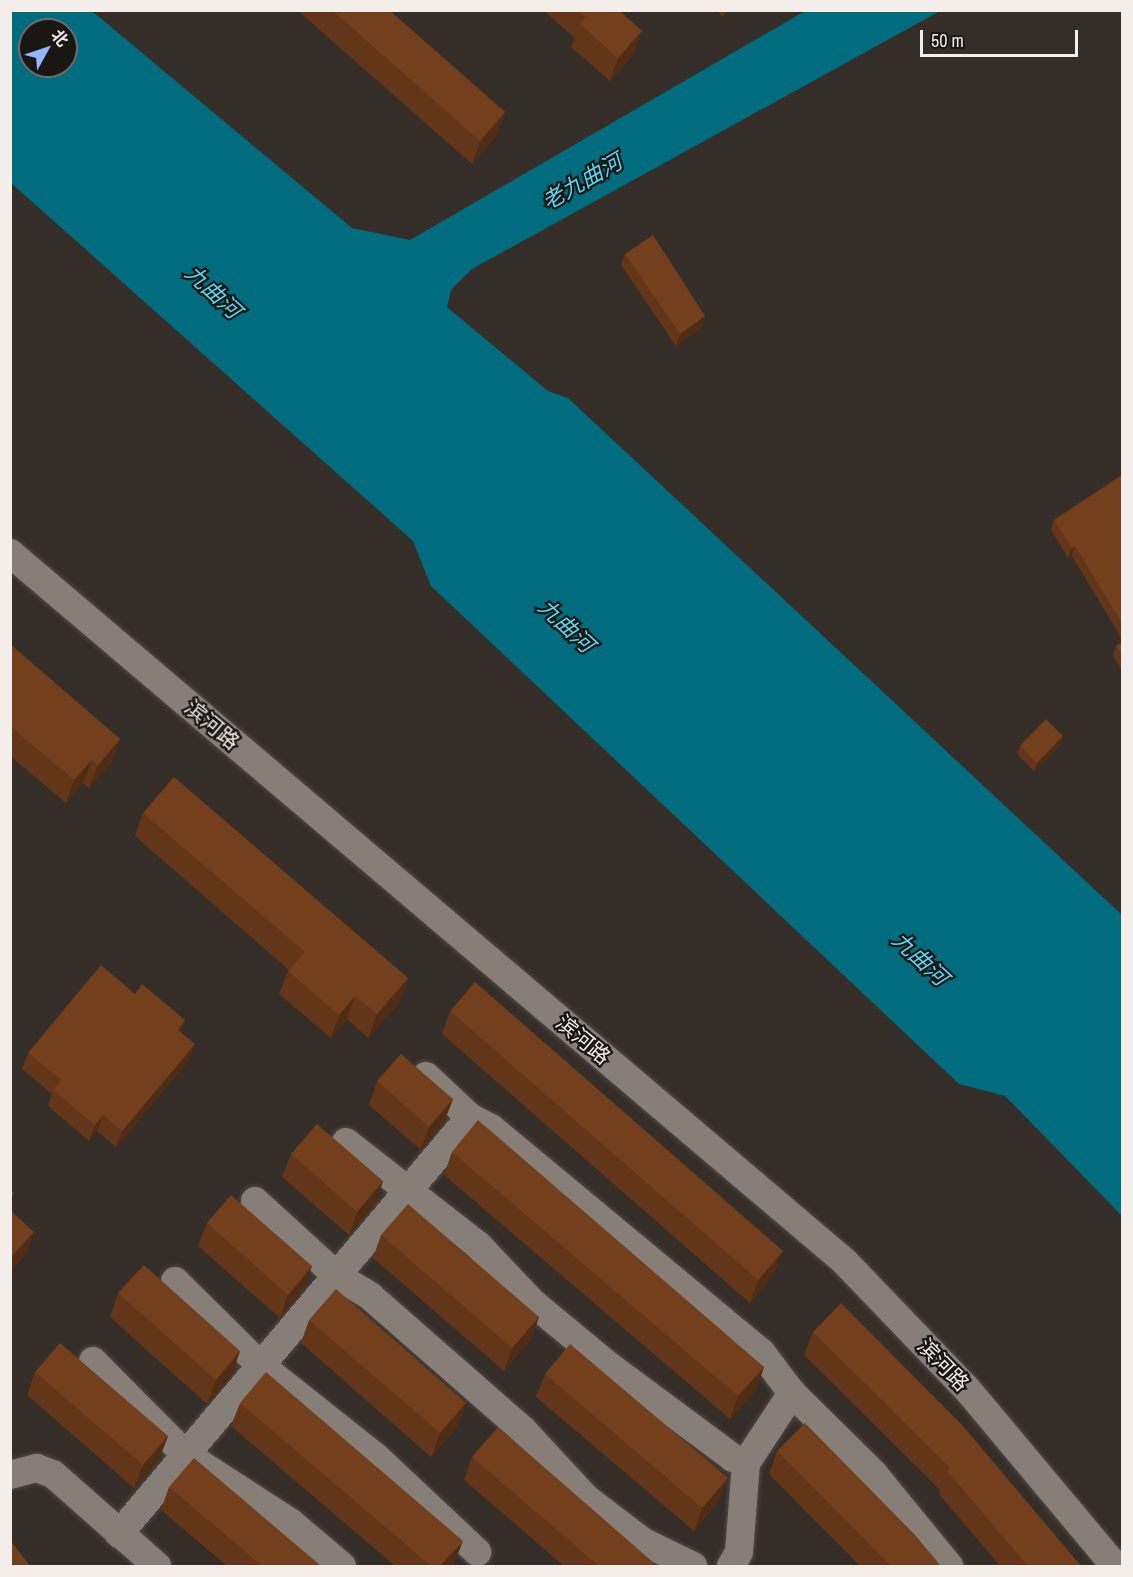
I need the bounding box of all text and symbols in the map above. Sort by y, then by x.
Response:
north arrow [18,18,78,78]
scale bar [923,18,1080,56]
text: 北 [47,25,74,51]
text: 50 m [931,28,964,53]
water label: 老九曲河 [537,149,627,215]
water label: 九曲河 [180,260,246,324]
water label: 九曲河 [533,594,599,658]
street label: 滨河路 [180,695,244,755]
water label: 九曲河 [887,927,953,991]
street label: 滨河路 [551,1010,615,1070]
street label: 滨河路 [912,1334,974,1396]

